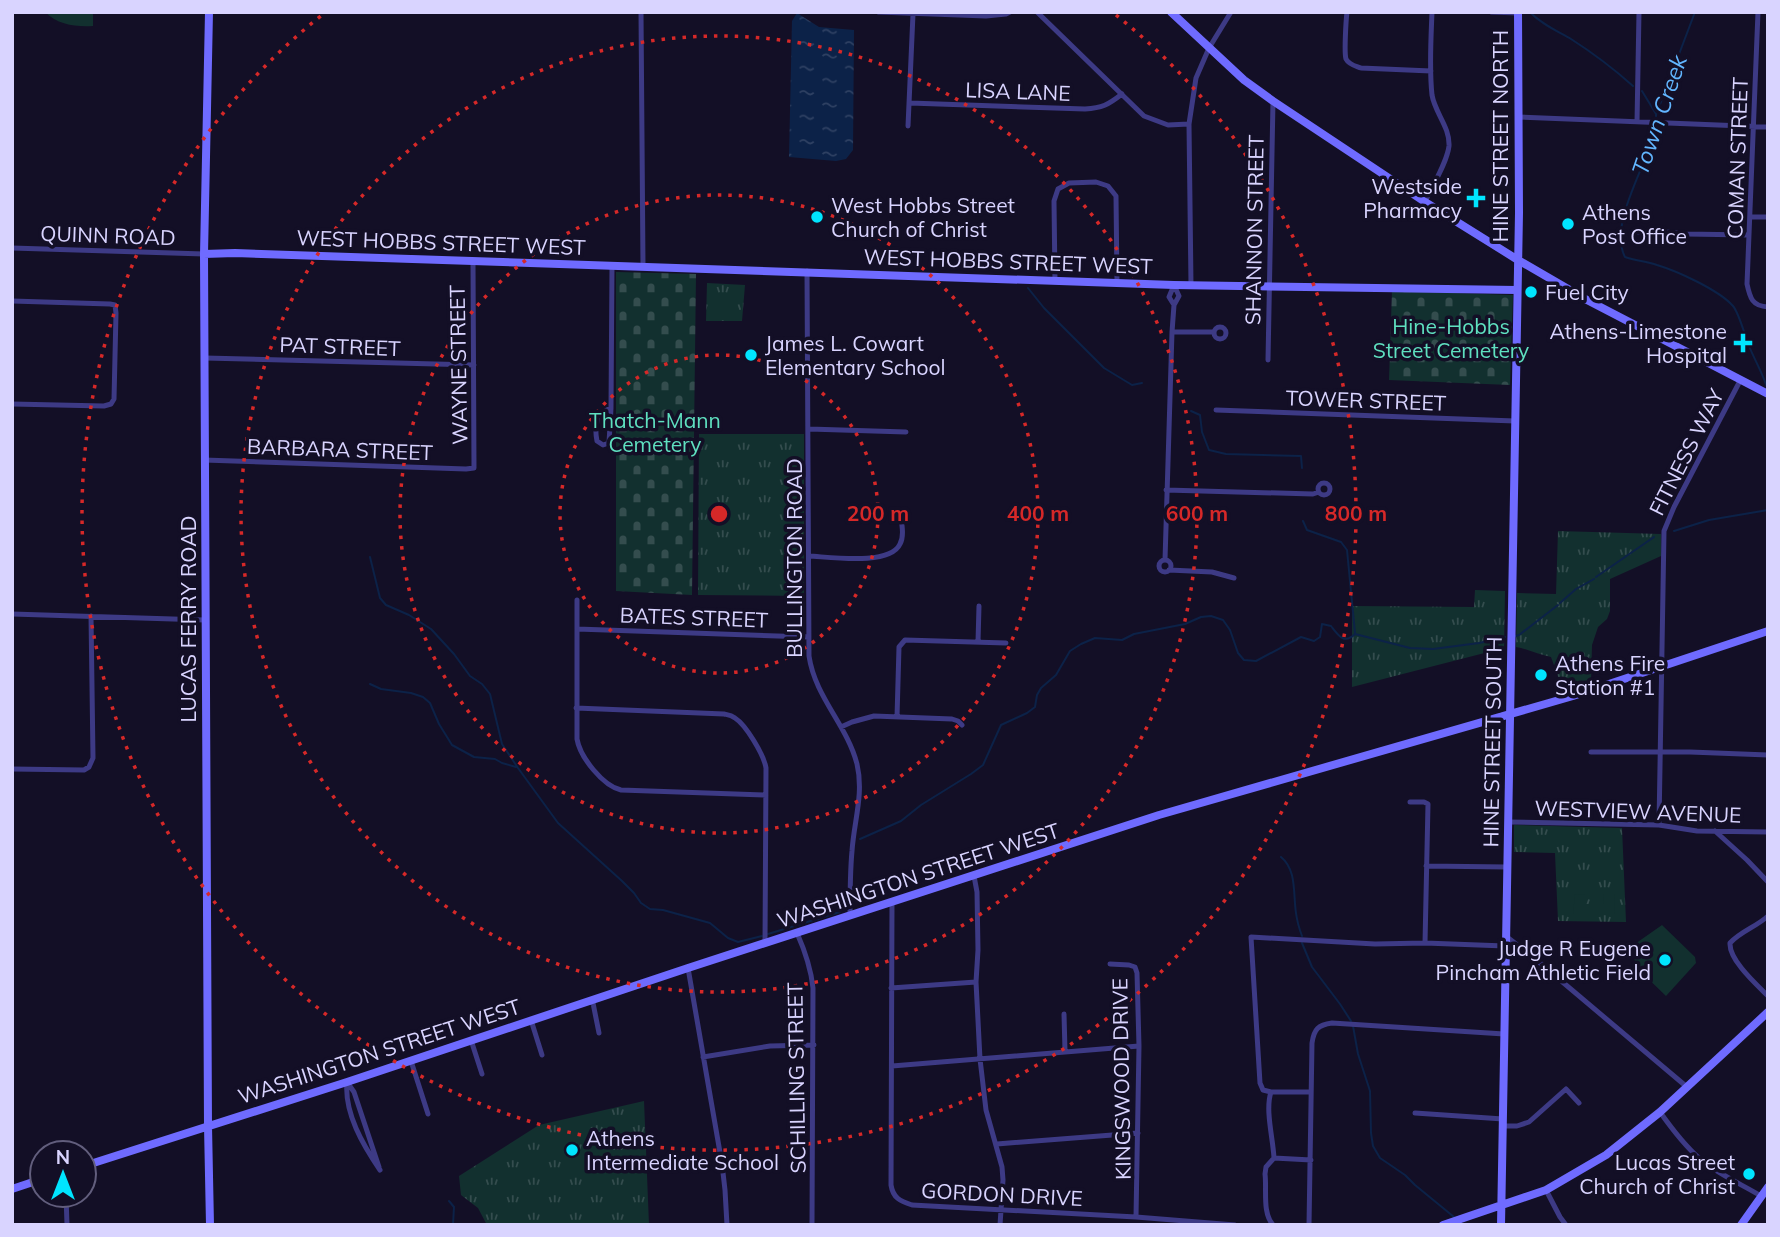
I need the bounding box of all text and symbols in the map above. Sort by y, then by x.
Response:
street label: HINE STREET NORTH [1487,30,1513,242]
water label: Town Creek [1625,50,1693,179]
street label: LISA LANE [965,76,1071,106]
street label: COMAN STREET [1721,76,1753,239]
street label: SHANNON STREET [1239,134,1269,325]
place label: Westside Pharmacy [1363,173,1462,223]
marker: Westside Pharmacy [1468,190,1484,206]
place label: West Hobbs Street Church of Christ [831,192,1015,242]
place label: Athens Post Office [1582,199,1687,249]
marker: West Hobbs Street Church of Christ [809,209,825,225]
marker: Athens Post Office [1560,216,1576,232]
street label: QUINN ROAD [40,220,176,250]
street label: WEST HOBBS STREET WEST [296,224,586,260]
street label: WEST HOBBS STREET WEST [863,243,1153,279]
place label: Fuel City [1545,279,1629,305]
marker: Fuel City [1523,284,1539,300]
street label: WAYNE STREET [444,285,472,445]
park label: Hine-Hobbs Street Cemetery [1373,313,1529,363]
place label: Athens-Limestone Hospital [1549,318,1727,368]
place label: James L. Cowart Elementary School [765,330,946,380]
street label: PAT STREET [279,331,401,361]
marker: Athens-Limestone Hospital [1733,333,1753,353]
marker: James L. Cowart Elementary School [743,347,759,363]
street label: TOWER STREET [1285,384,1447,416]
street label: FITNESS WAY [1643,384,1729,520]
park label: Thatch-Mann Cemetery [589,407,721,457]
street label: BARBARA STREET [247,433,434,465]
street label: BULLINGTON ROAD [781,458,807,658]
text: 200 m [847,500,909,526]
text: 400 m [1007,500,1069,526]
text: 600 m [1166,500,1228,526]
text: 800 m [1325,500,1387,526]
centre of rings [707,502,731,526]
street label: LUCAS FERRY ROAD [175,516,201,722]
street label: BATES STREET [619,601,769,633]
street label: HINE STREET SOUTH [1477,636,1507,848]
place label: Athens Fire Station #1 [1555,650,1665,700]
marker: Athens Fire Station #1 [1533,667,1549,683]
street label: WESTVIEW AVENUE [1534,794,1742,828]
street label: WASHINGTON STREET WEST [773,817,1063,933]
place label: Judge R Eugene Pincham Athletic Field [1436,935,1651,985]
marker: Judge R Eugene Pincham Athletic Field [1657,952,1673,968]
street label: KINGSWOOD DRIVE [1106,978,1136,1180]
street label: SCHILLING STREET [781,982,811,1174]
street label: WASHINGTON STREET WEST [234,993,524,1109]
place label: Athens Intermediate School [586,1125,779,1175]
north arrow [28,1139,98,1209]
marker: Athens Intermediate School [564,1142,580,1158]
text: N [56,1145,70,1169]
place label: Lucas Street Church of Christ [1579,1149,1735,1199]
marker: Lucas Street Church of Christ [1741,1166,1757,1182]
street label: GORDON DRIVE [921,1177,1083,1211]

